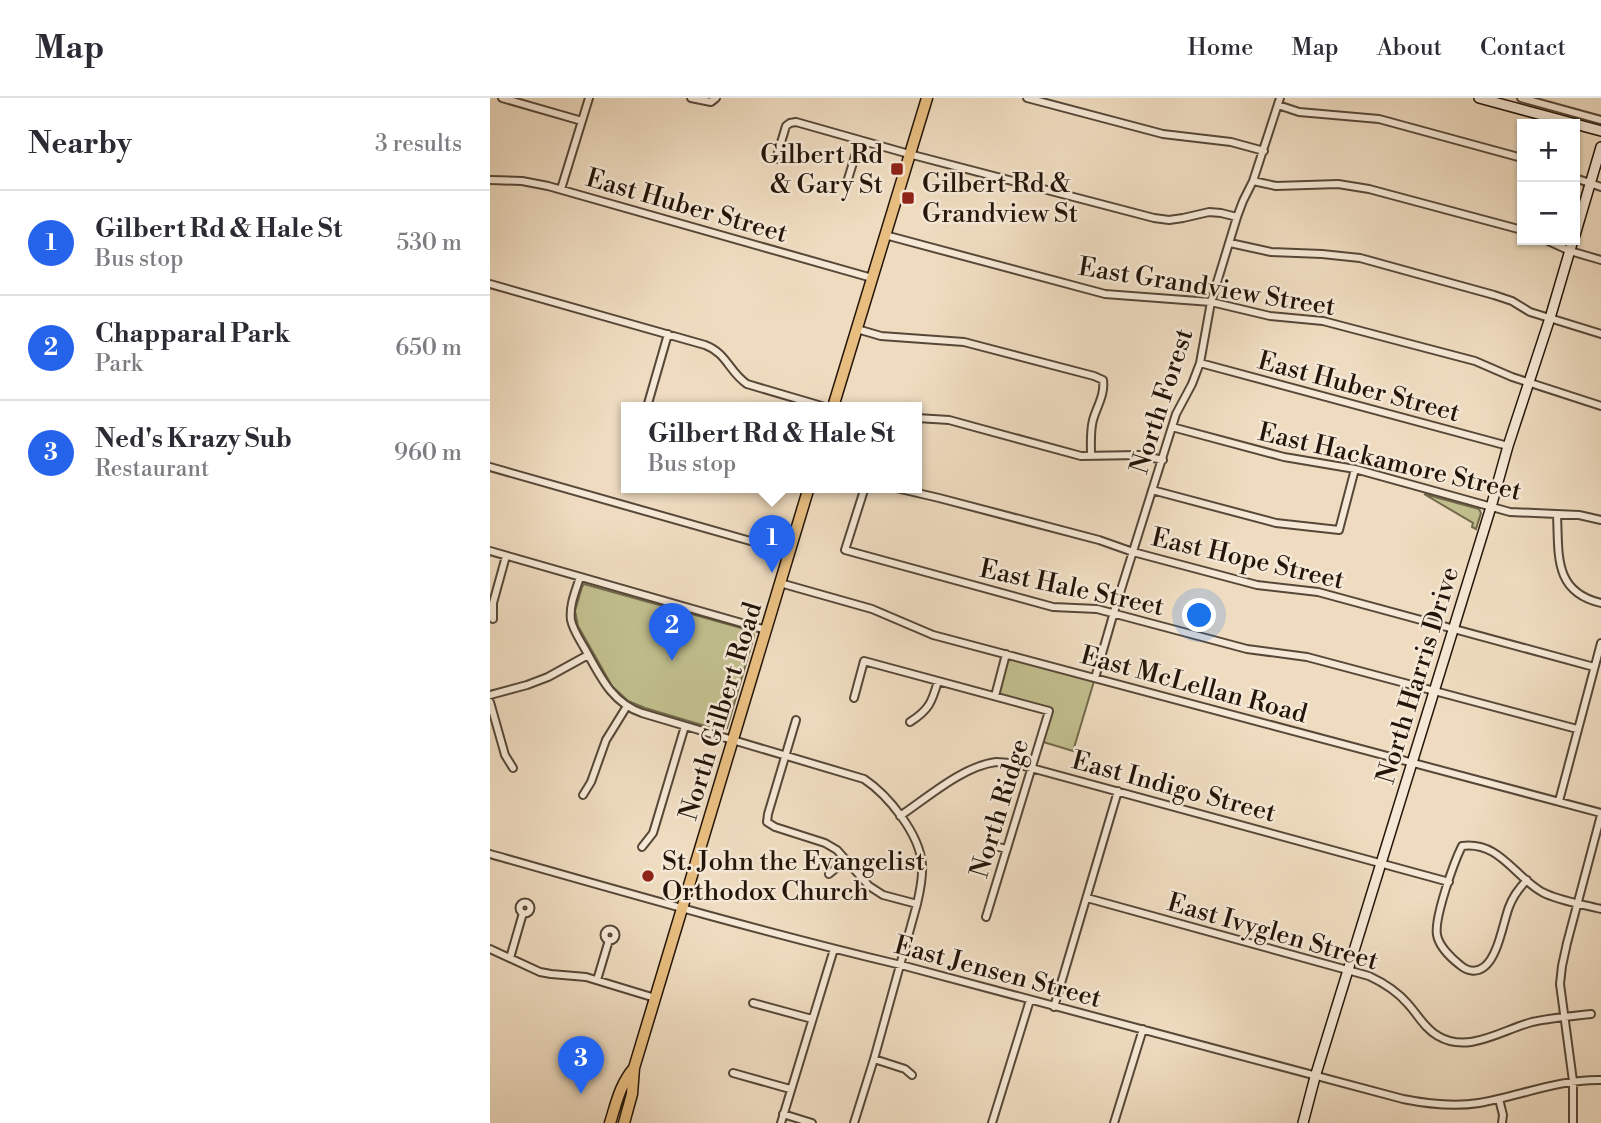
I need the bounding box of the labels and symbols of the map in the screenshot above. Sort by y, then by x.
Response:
place label: Gilbert Rd & Gary St [760,139,883,201]
marker: Gilbert Rd & Gary St [889,161,905,177]
street label: East Huber Street [582,162,791,250]
place label: Gilbert Rd & Grandview St [922,168,1078,230]
marker: Gilbert Rd & Grandview St [900,190,916,206]
street label: East Grandview Street [1076,251,1338,323]
street label: North Forest [1123,325,1200,478]
street label: East Huber Street [1254,345,1463,429]
street label: East Hackamore Street [1255,416,1525,508]
pin: 1 [749,515,795,573]
street label: East Hope Street [1148,521,1347,597]
street label: East Hale Street [976,553,1167,623]
street label: North Harris Drive [1370,563,1466,788]
street label: North Gilbert Road [673,598,769,824]
your location [1182,598,1216,632]
pin: 2 [649,603,695,661]
street label: East McLellan Road [1077,639,1311,731]
street label: North Ridge [964,735,1036,882]
street label: East Indigo Street [1068,744,1279,830]
place label: St. John the Evangelist Orthodox Church [662,846,925,908]
marker: St. John the Evangelist Orthodox Church [640,868,656,884]
street label: East Ivyglen Street [1164,887,1382,977]
street label: East Jensen Street [891,929,1105,1015]
pin: 3 [558,1036,604,1094]

